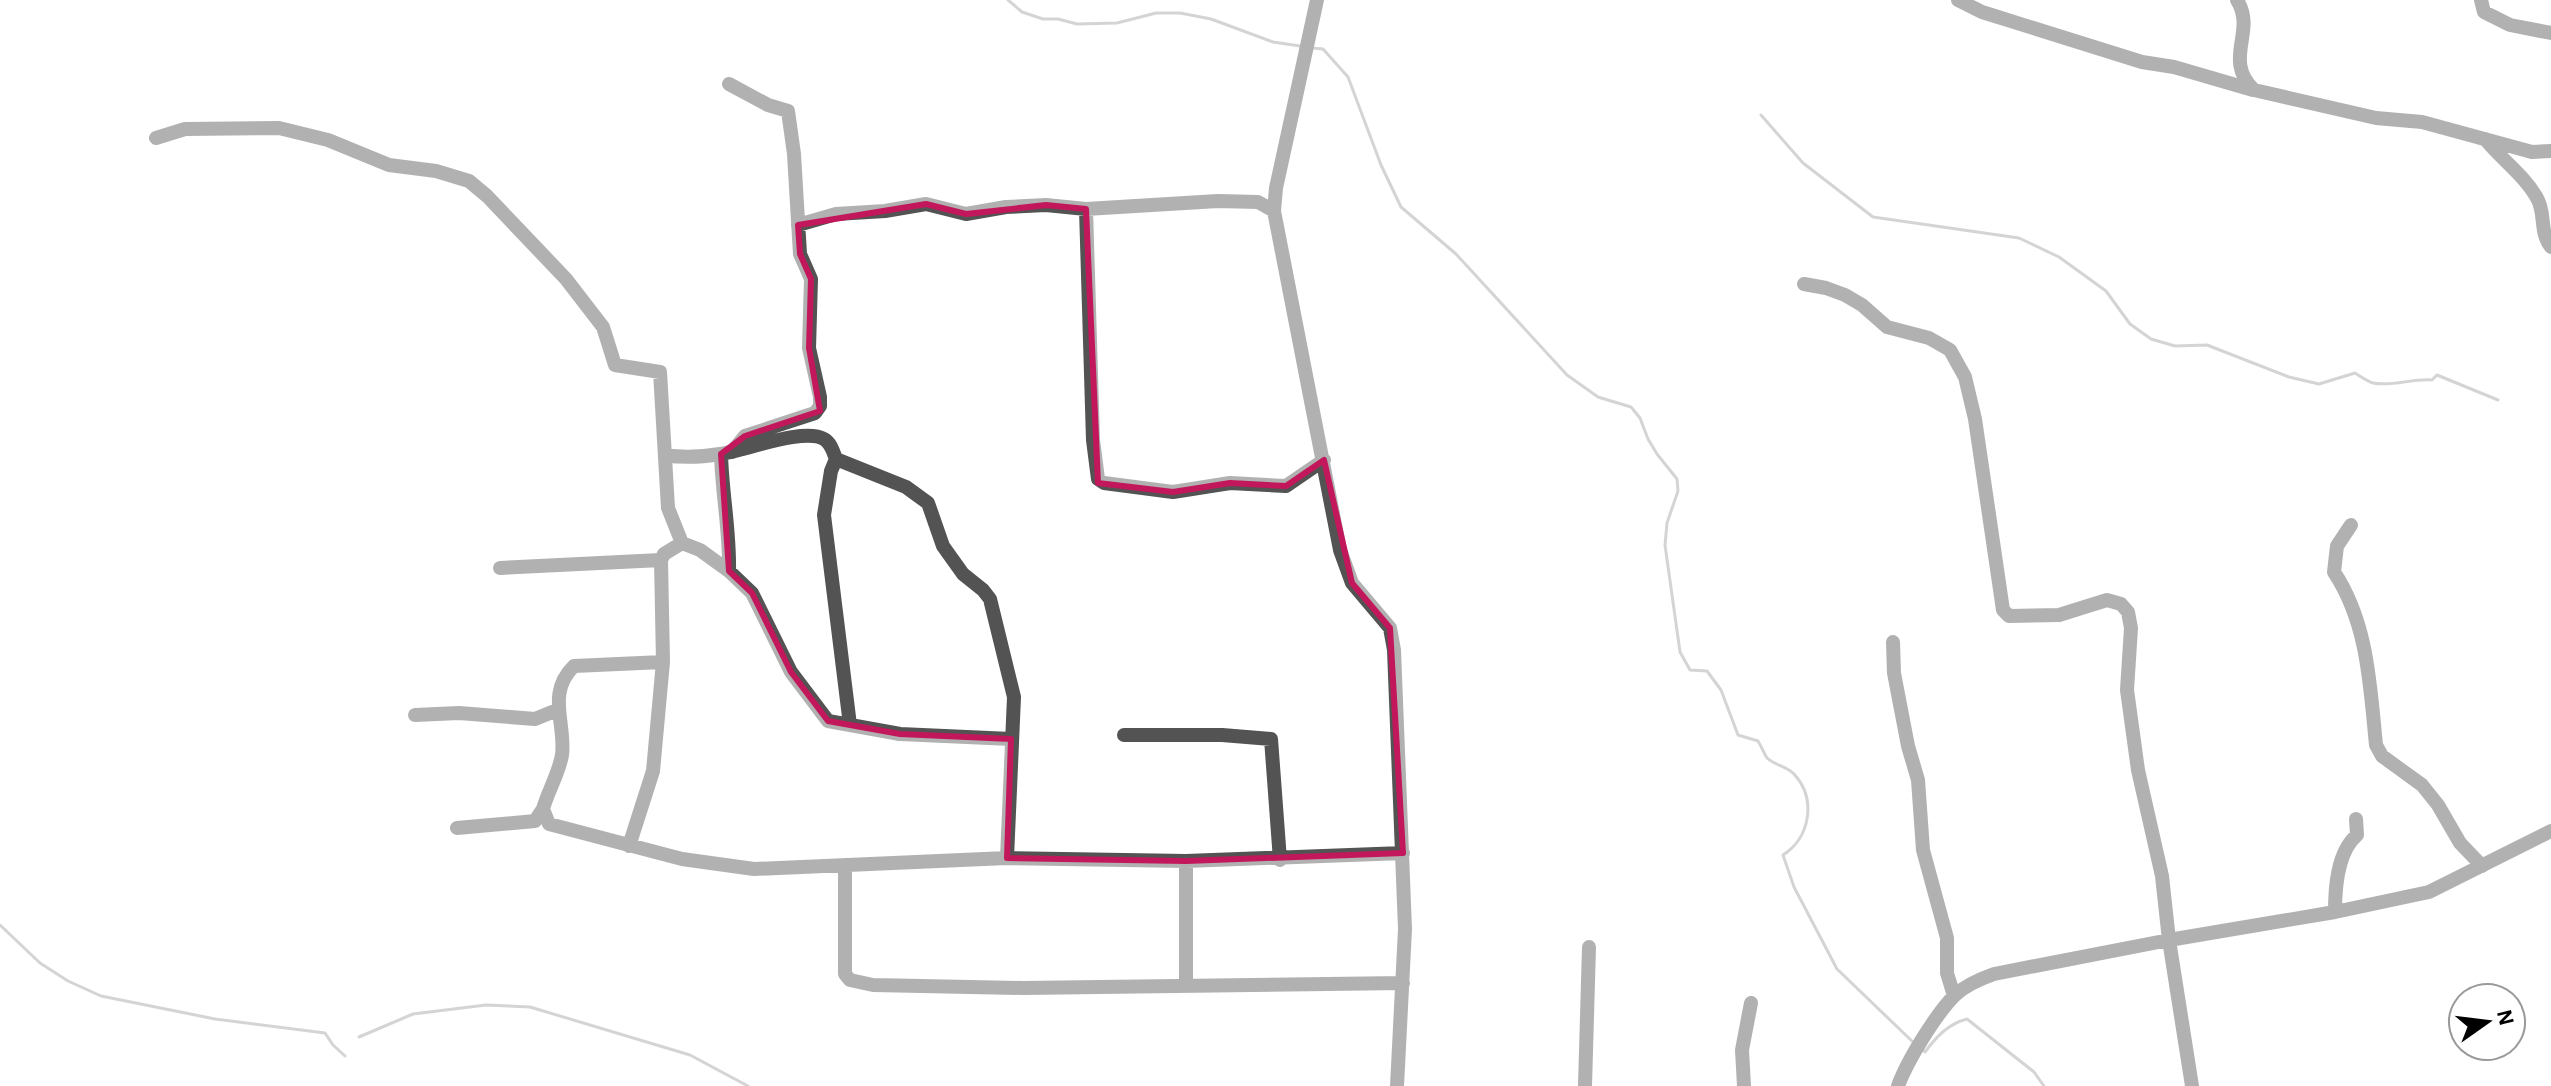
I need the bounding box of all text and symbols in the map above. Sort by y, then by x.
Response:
north arrow [2447,982,2527,1062]
text: N [2493,1007,2518,1027]

